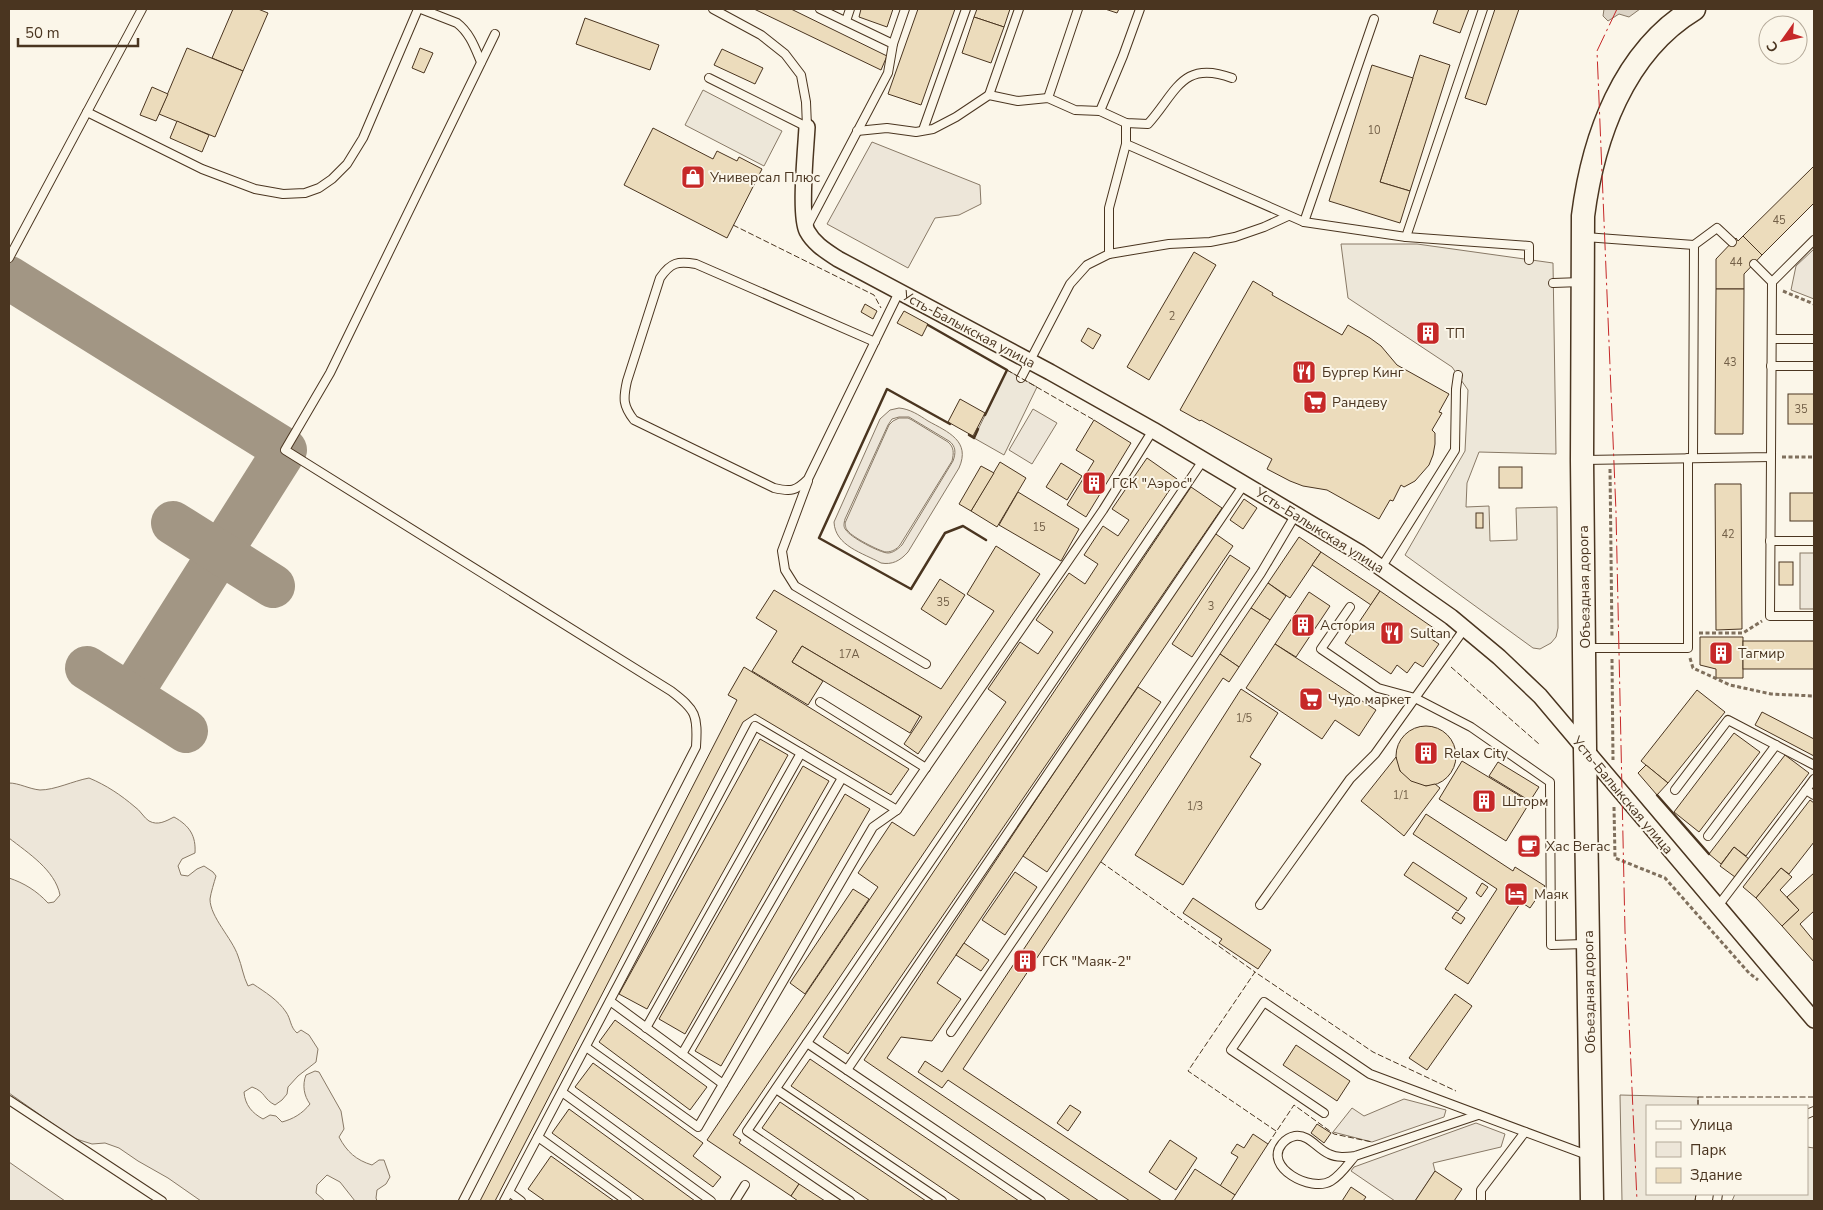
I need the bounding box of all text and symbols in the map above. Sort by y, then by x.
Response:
scale bar [18,15,138,47]
north arrow [1758,15,1808,65]
text: 50 m [25,23,60,43]
text: С [1762,37,1783,56]
house number: 10 [1367,123,1381,138]
shop icon: Универсал Плюс [680,164,706,190]
place label: Универсал Плюс [709,168,820,187]
house number: 45 [1772,213,1786,228]
house number: 44 [1729,255,1743,270]
street label: Усть-Балыкская улица [898,286,1039,373]
house number: 2 [1169,309,1175,324]
building icon: ТП [1415,320,1441,346]
place label: ТП [1446,324,1465,343]
house number: 43 [1723,355,1737,370]
restaurant icon: Бургер Кинг [1291,359,1317,385]
place label: Бургер Кинг [1322,363,1404,382]
supermarket icon: Рандеву [1302,389,1328,415]
place label: Рандеву [1332,393,1388,412]
house number: 35 [1794,402,1808,417]
building icon: ГСК "Аэрос" [1081,470,1107,496]
place label: ГСК "Аэрос" [1112,474,1192,493]
street label: Усть-Балыкская улица [1251,482,1388,578]
house number: 15 [1032,520,1046,535]
street label: Объездная дорога [1574,525,1595,649]
house number: 42 [1721,527,1735,542]
house number: 35 [936,595,950,610]
house number: 3 [1208,599,1214,614]
building icon: Астория [1290,612,1316,638]
place label: Астория [1320,616,1375,635]
restaurant icon: Sultan [1379,620,1405,646]
place label: Sultan [1410,624,1451,643]
building icon: Тагмир [1708,640,1734,666]
place label: Тагмир [1738,644,1785,663]
house number: 17А [838,647,860,662]
supermarket icon: Чудо маркет [1298,686,1324,712]
place label: Чудо маркет [1328,690,1411,709]
house number: 1/5 [1236,711,1253,726]
street label: Усть-Балыкская улица [1567,732,1678,858]
building icon: Relax City [1413,740,1439,766]
place label: Relax City [1444,744,1509,763]
house number: 1/1 [1393,788,1409,803]
building icon: Шторм [1471,788,1497,814]
place label: Шторм [1502,792,1548,811]
house number: 1/3 [1187,799,1203,814]
cafe icon: Хас Вегас [1516,833,1542,859]
place label: Хас Вегас [1546,837,1611,856]
hotel icon: Маяк [1503,881,1529,907]
place label: Маяк [1534,885,1569,904]
street label: Объездная дорога [1579,930,1600,1054]
building icon: ГСК "Маяк-2" [1012,948,1038,974]
place label: ГСК "Маяк-2" [1042,952,1131,971]
legend [1646,1105,1808,1195]
text: Улица [1689,1115,1733,1135]
text: Парк [1690,1140,1726,1160]
text: Здание [1690,1165,1742,1185]

